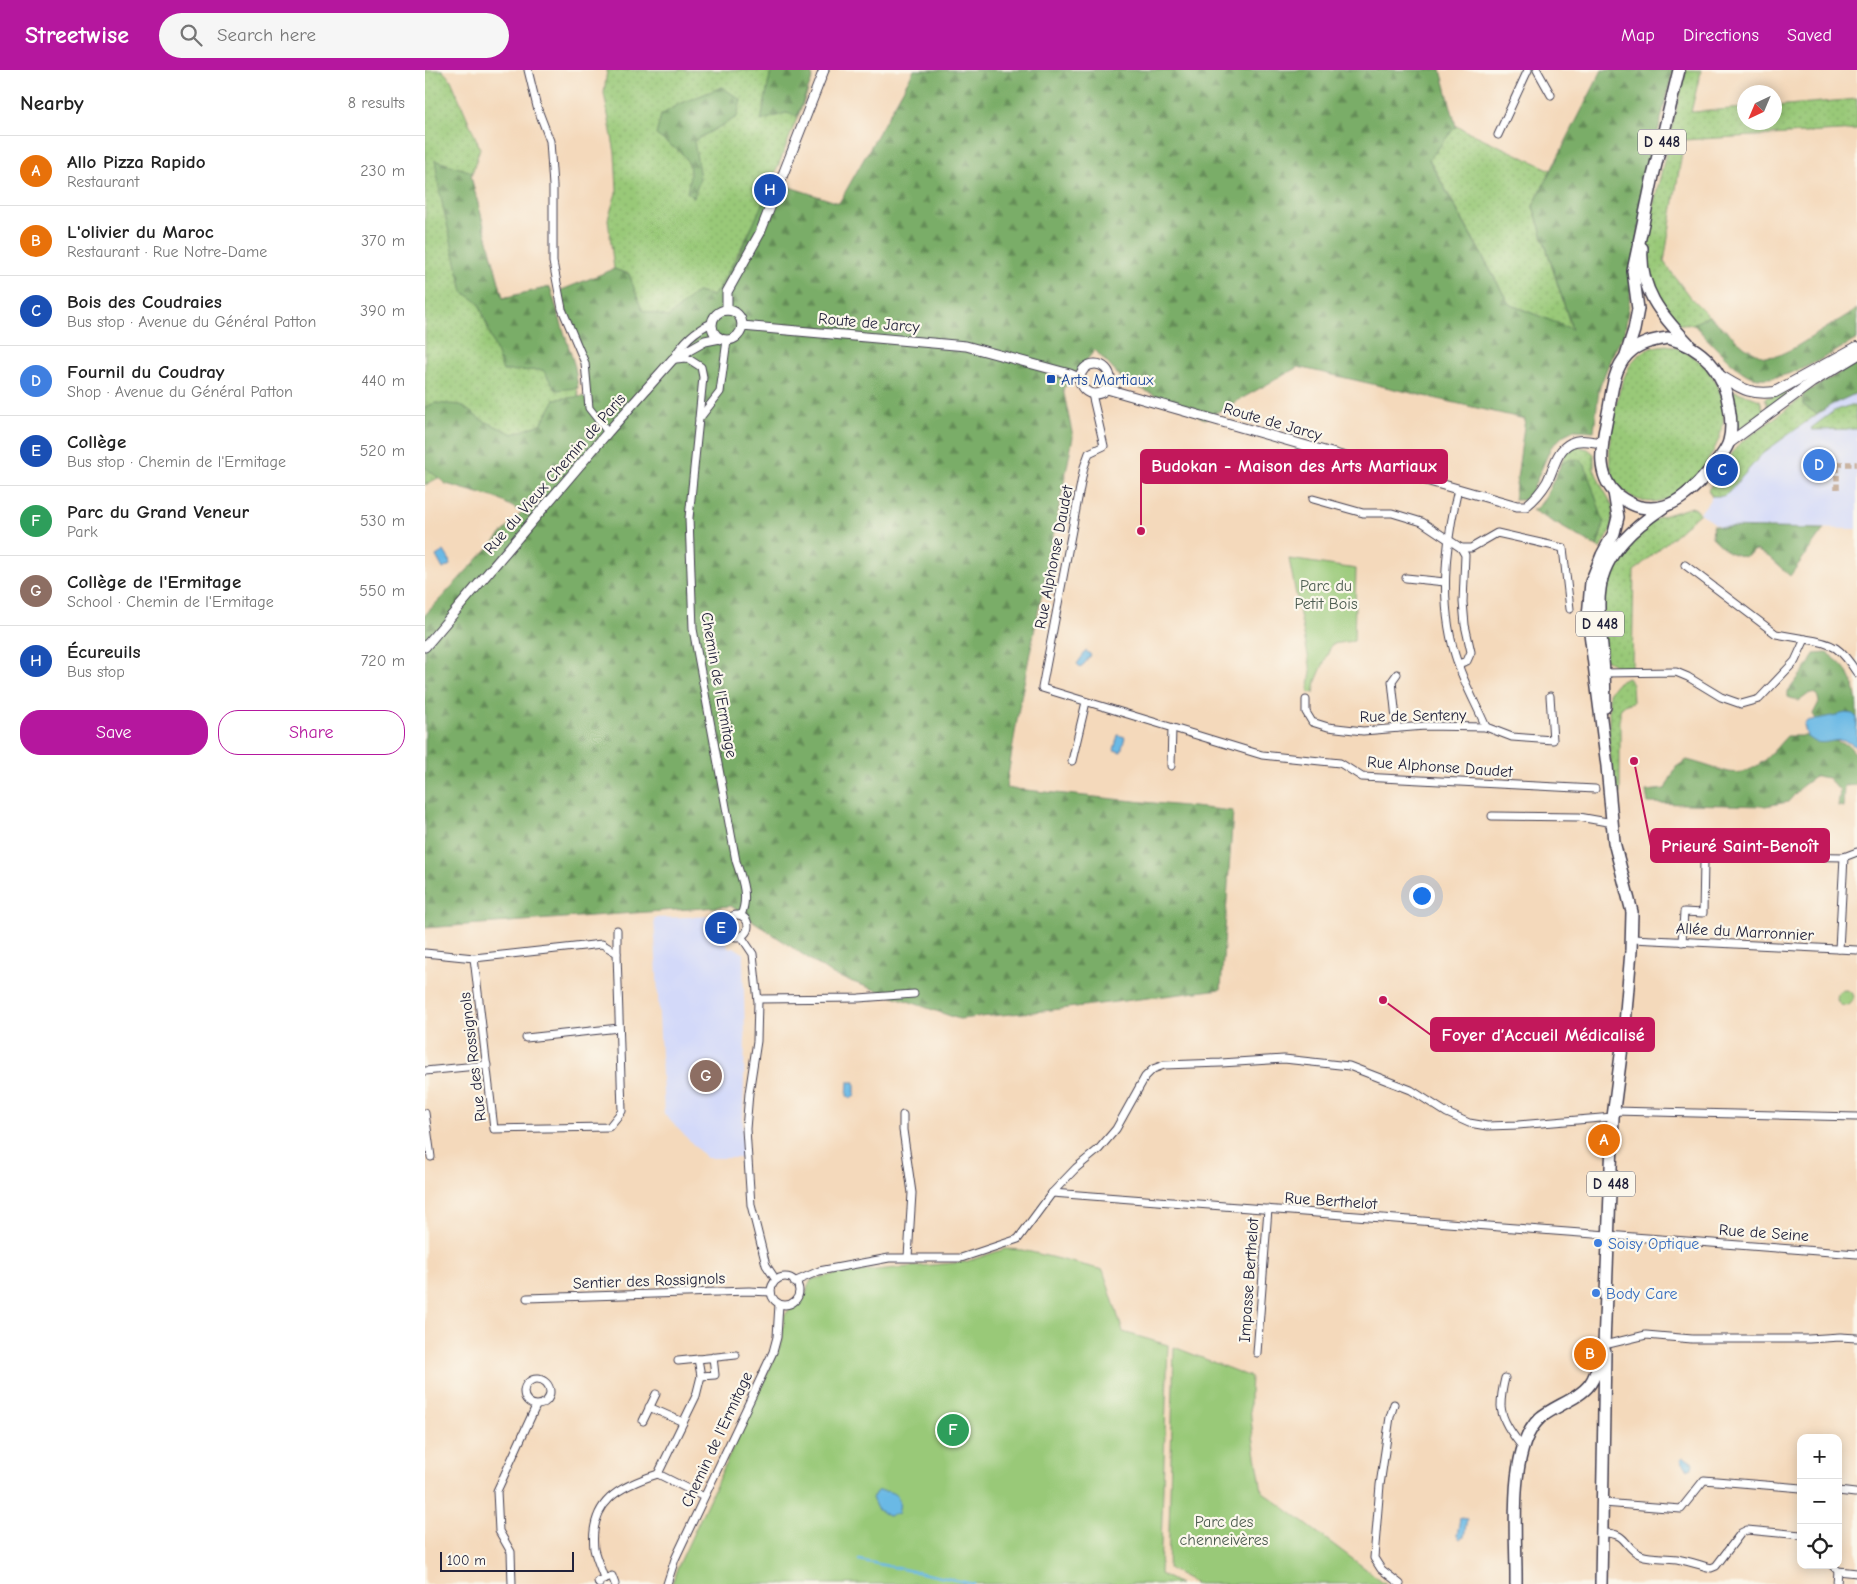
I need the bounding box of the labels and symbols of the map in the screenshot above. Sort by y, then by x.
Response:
north arrow [1737,85,1782,130]
road number: D 448 [1638,130,1686,154]
pin: H [754,171,786,209]
street label: Route de Jarcy [818,310,921,336]
place label: Arts Martiaux [1061,371,1154,389]
marker: Arts Martiaux [1045,373,1057,385]
street label: Rue du Vieux Chemin de Paris [480,389,630,558]
street label: Route de Jarcy [1221,399,1325,445]
pin: D [1803,446,1835,484]
callout: Budokan - Maison des Arts Martiaux [1141,450,1447,483]
pin: C [1706,451,1738,489]
text: Budokan - Maison des Arts Martiaux [1151,456,1437,477]
street label: Rue Alphonse Daudet [1031,484,1077,630]
park label: Parc du Petit Bois [1294,577,1358,613]
street label: Chemin de l'Ermitage [697,611,741,759]
road number: D 448 [1576,612,1624,636]
street label: Rue de Senteny [1359,706,1467,726]
street label: Rue Alphonse Daudet [1367,753,1514,781]
callout: Prieuré Saint-Benoît [1651,829,1829,862]
text: Prieuré Saint-Benoît [1661,836,1820,857]
your location [1409,883,1435,909]
pin: E [705,909,737,947]
street label: Allée du Marronnier [1676,919,1815,945]
street label: Rue des Rossignols [456,991,490,1123]
callout: Foyer d’Accueil Médicalisé [1431,1018,1654,1051]
text: Foyer d’Accueil Médicalisé [1442,1025,1645,1046]
pin: G [690,1057,722,1095]
pin: A [1588,1121,1620,1159]
road number: D 448 [1587,1172,1635,1196]
street label: Rue Berthelot [1284,1189,1378,1213]
street label: Impasse Berthelot [1236,1217,1262,1343]
street label: Rue de Seine [1718,1221,1810,1245]
place label: Soisy Optique [1608,1235,1699,1253]
marker: Soisy Optique [1592,1237,1604,1249]
street label: Sentier des Rossignols [572,1269,726,1293]
place label: Body Care [1606,1285,1678,1303]
marker: Body Care [1590,1287,1602,1299]
pin: B [1574,1335,1606,1373]
street label: Chemin de l'Ermitage [678,1369,756,1510]
pin: F [937,1411,969,1449]
park label: Parc des chenneivères [1180,1513,1269,1549]
scale bar [440,1549,574,1572]

